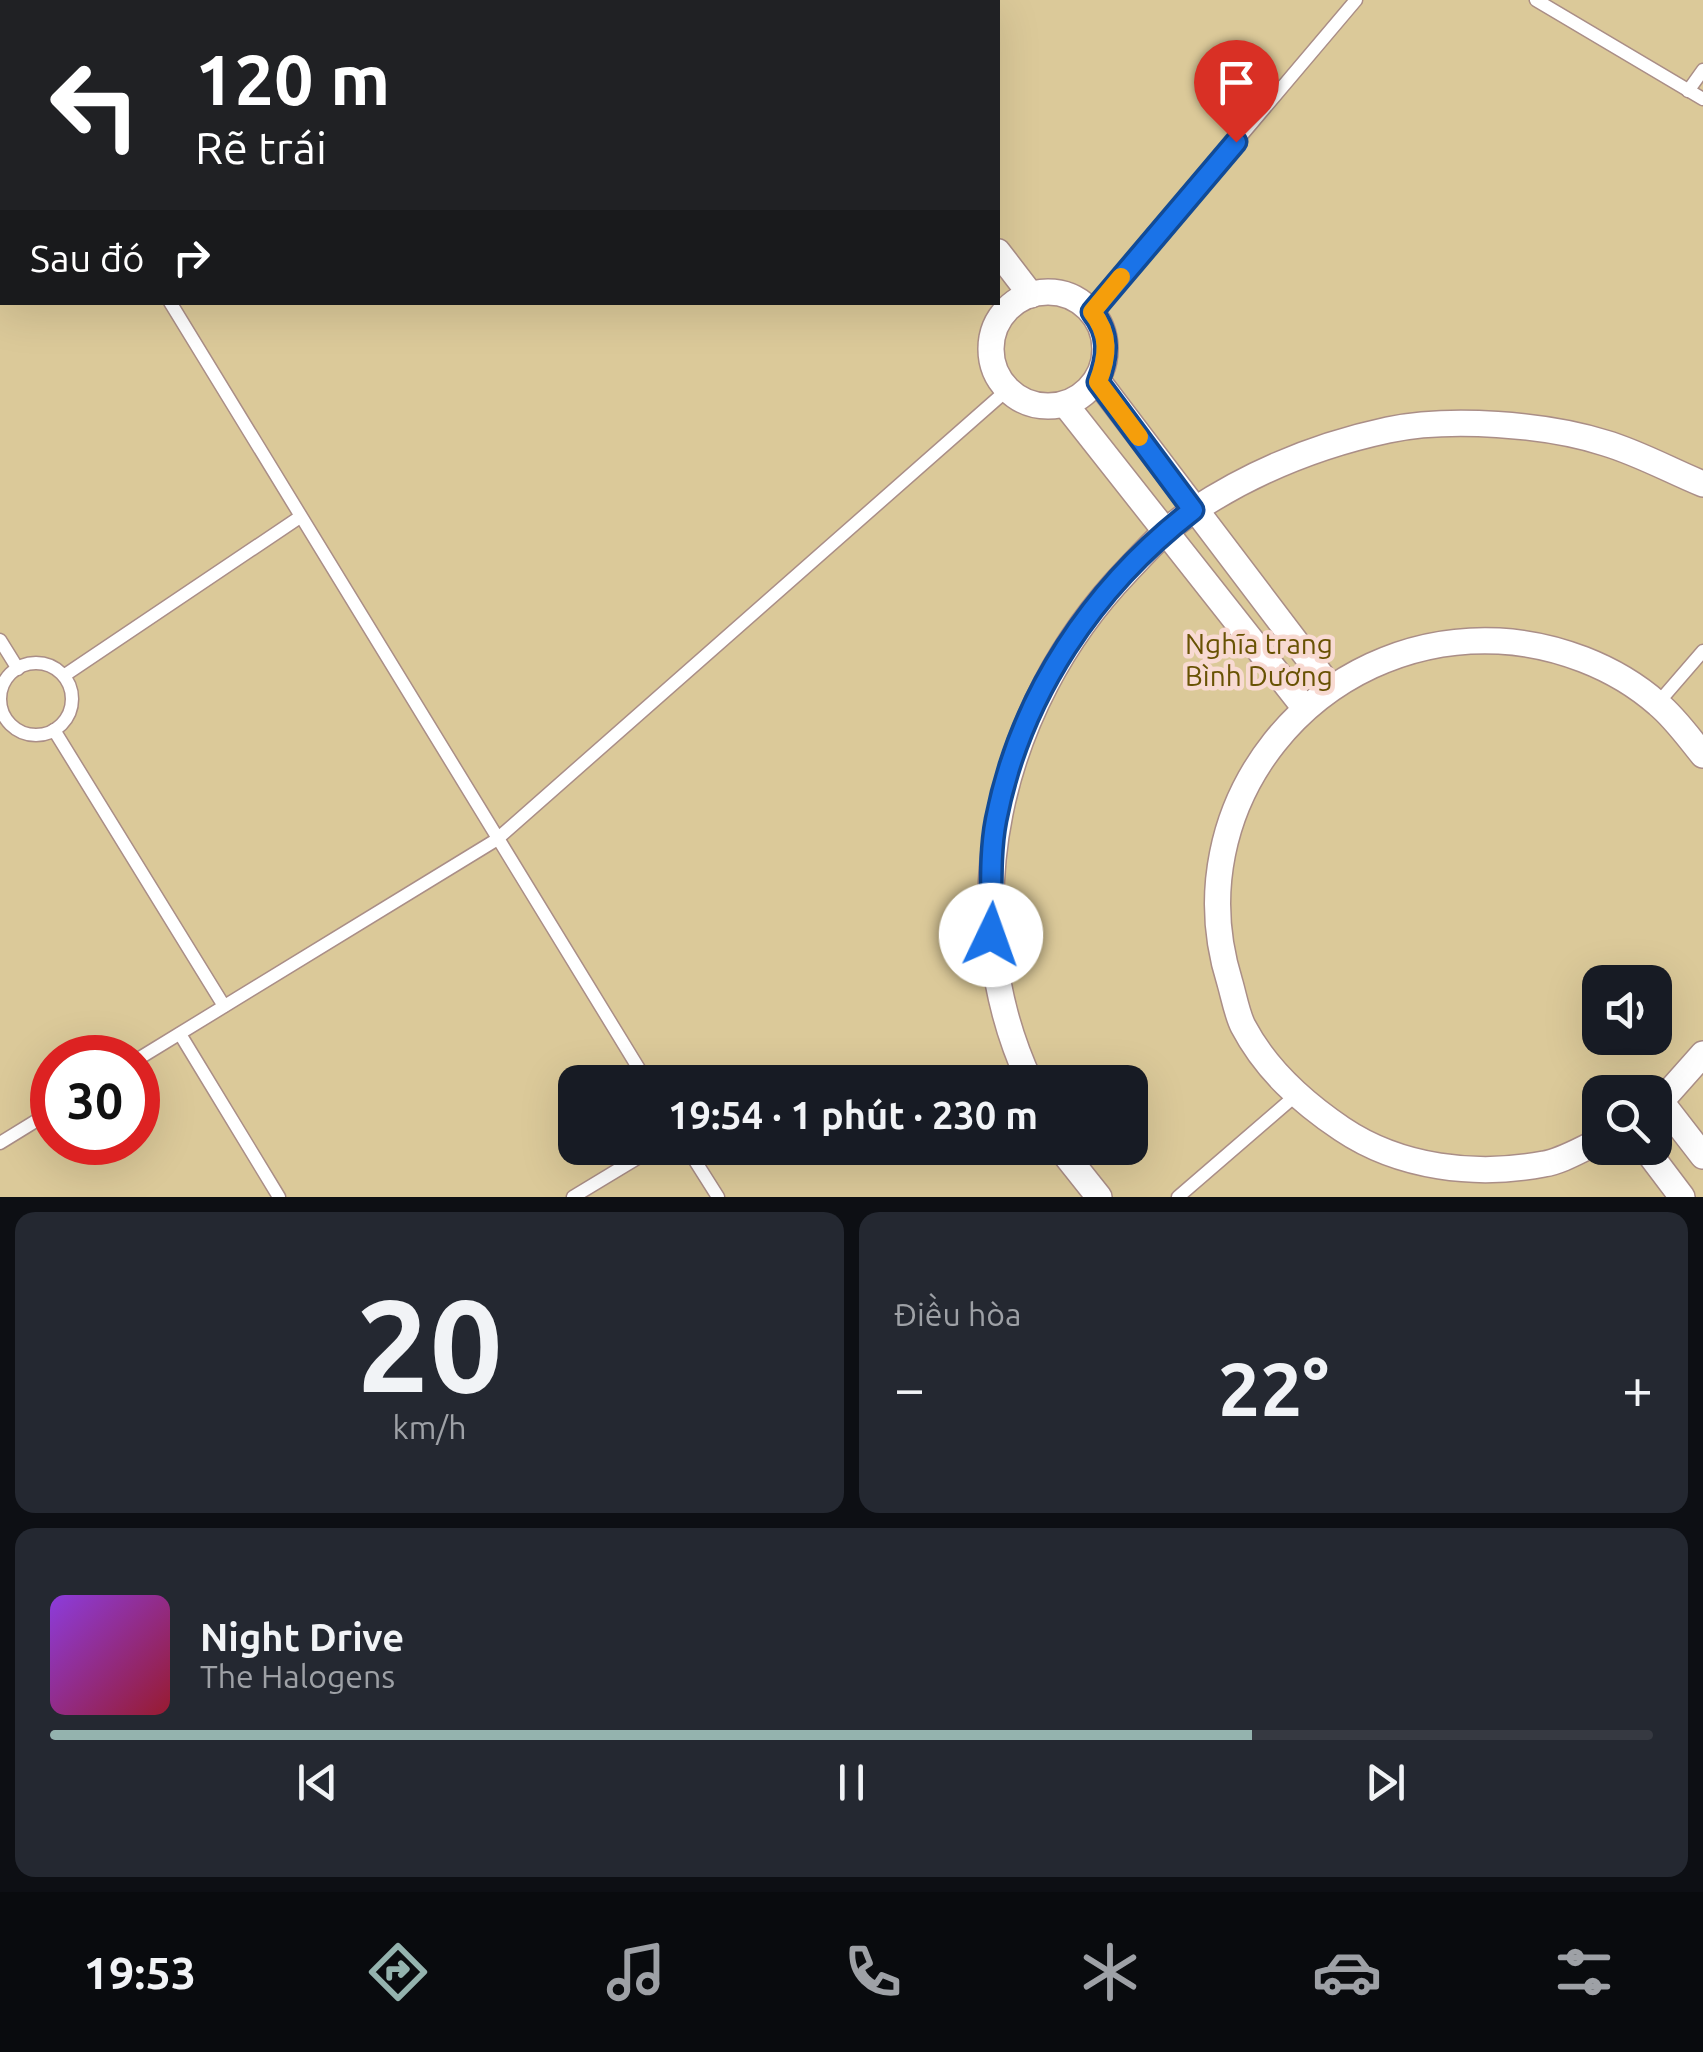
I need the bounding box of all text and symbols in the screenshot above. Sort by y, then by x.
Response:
icon: left [30,40,160,170]
text: 120 m [195,40,390,118]
pin [1194,40,1279,143]
icon: arrive [1209,55,1264,110]
text: Rẽ trái [195,122,327,173]
icon: right [164,230,219,285]
text: Sau đó [30,237,144,279]
park label: Nghĩa trang Bình Dương [1185,628,1333,691]
position arrow [939,883,1043,987]
map controls [1582,965,1672,1165]
button: sound [1582,965,1672,1055]
speed limit sign: 30 [30,1035,160,1165]
button: search [1582,1075,1672,1165]
text: 19:54 · 1 phút · 230 m [668,1094,1038,1136]
text: 20 [356,1271,503,1417]
text: Điều hòa [894,1296,1022,1332]
text: 22° [1218,1346,1329,1430]
text: − [894,1357,925,1418]
text: + [1622,1357,1653,1418]
text: km/h [393,1409,466,1445]
text: Night Drive [200,1616,404,1658]
text: The Halogens [200,1658,395,1694]
icon: previous [290,1755,345,1810]
icon: pause [824,1755,879,1810]
icon: next [1358,1755,1413,1810]
icon: directions [363,1937,433,2007]
icon: music [601,1937,671,2007]
icon: phone [838,1937,908,2007]
icon: climate [1075,1937,1145,2007]
icon: car [1312,1937,1382,2007]
icon: filters [1549,1937,1619,2007]
text: 19:53 [84,1947,196,1998]

